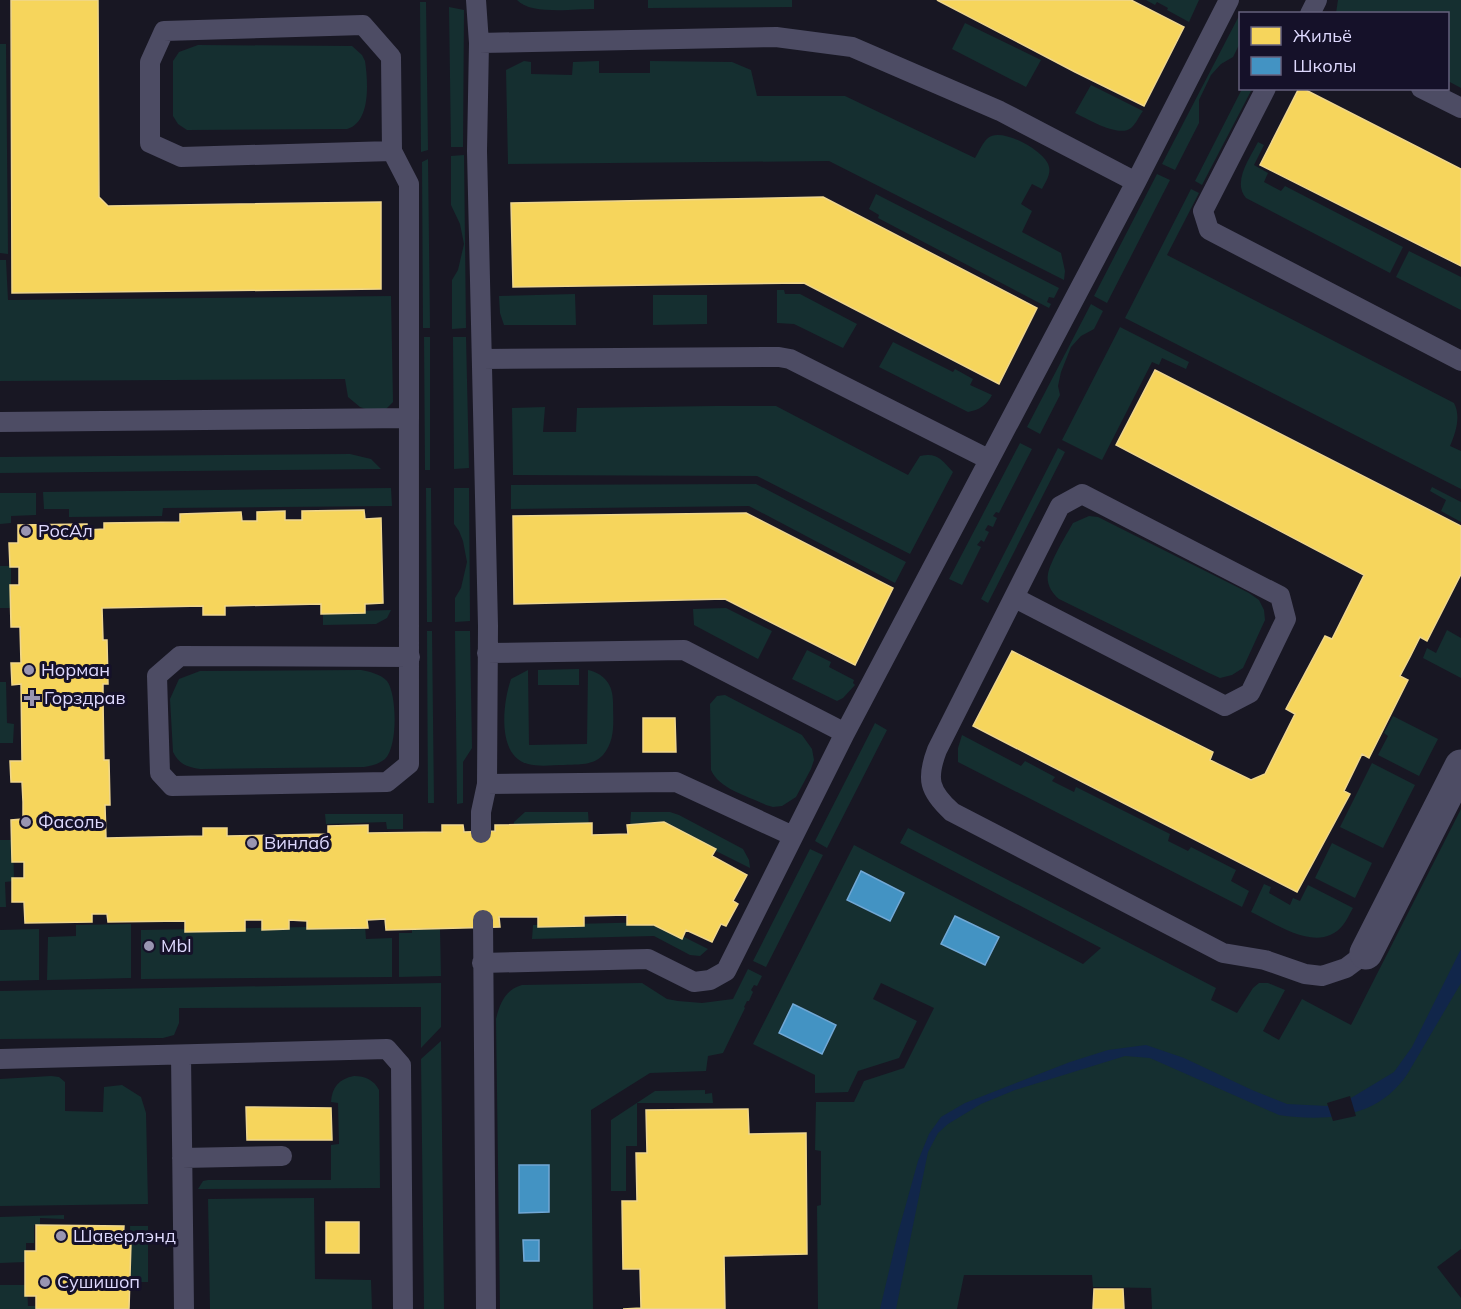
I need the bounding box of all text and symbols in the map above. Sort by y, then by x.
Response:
legend [1239,12,1449,90]
text: Жильё [1293,24,1352,47]
text: Школы [1293,54,1356,77]
place label: РосАл [38,519,93,542]
marker: РосАл [19,524,33,538]
place label: Норман [41,658,110,681]
marker: Норман [22,663,36,677]
place label: Горздрав [44,686,126,709]
marker: Горздрав [25,691,39,705]
place label: Фасоль [38,810,105,833]
marker: Фасоль [19,815,33,829]
place label: Винлаб [264,831,330,854]
marker: Винлаб [245,836,259,850]
place label: Mbl [161,934,192,957]
marker: Mbl [142,939,156,953]
place label: Шаверлэнд [73,1224,176,1247]
marker: Шаверлэнд [54,1229,68,1243]
place label: Сушишоп [57,1270,140,1293]
marker: Сушишоп [38,1275,52,1289]

